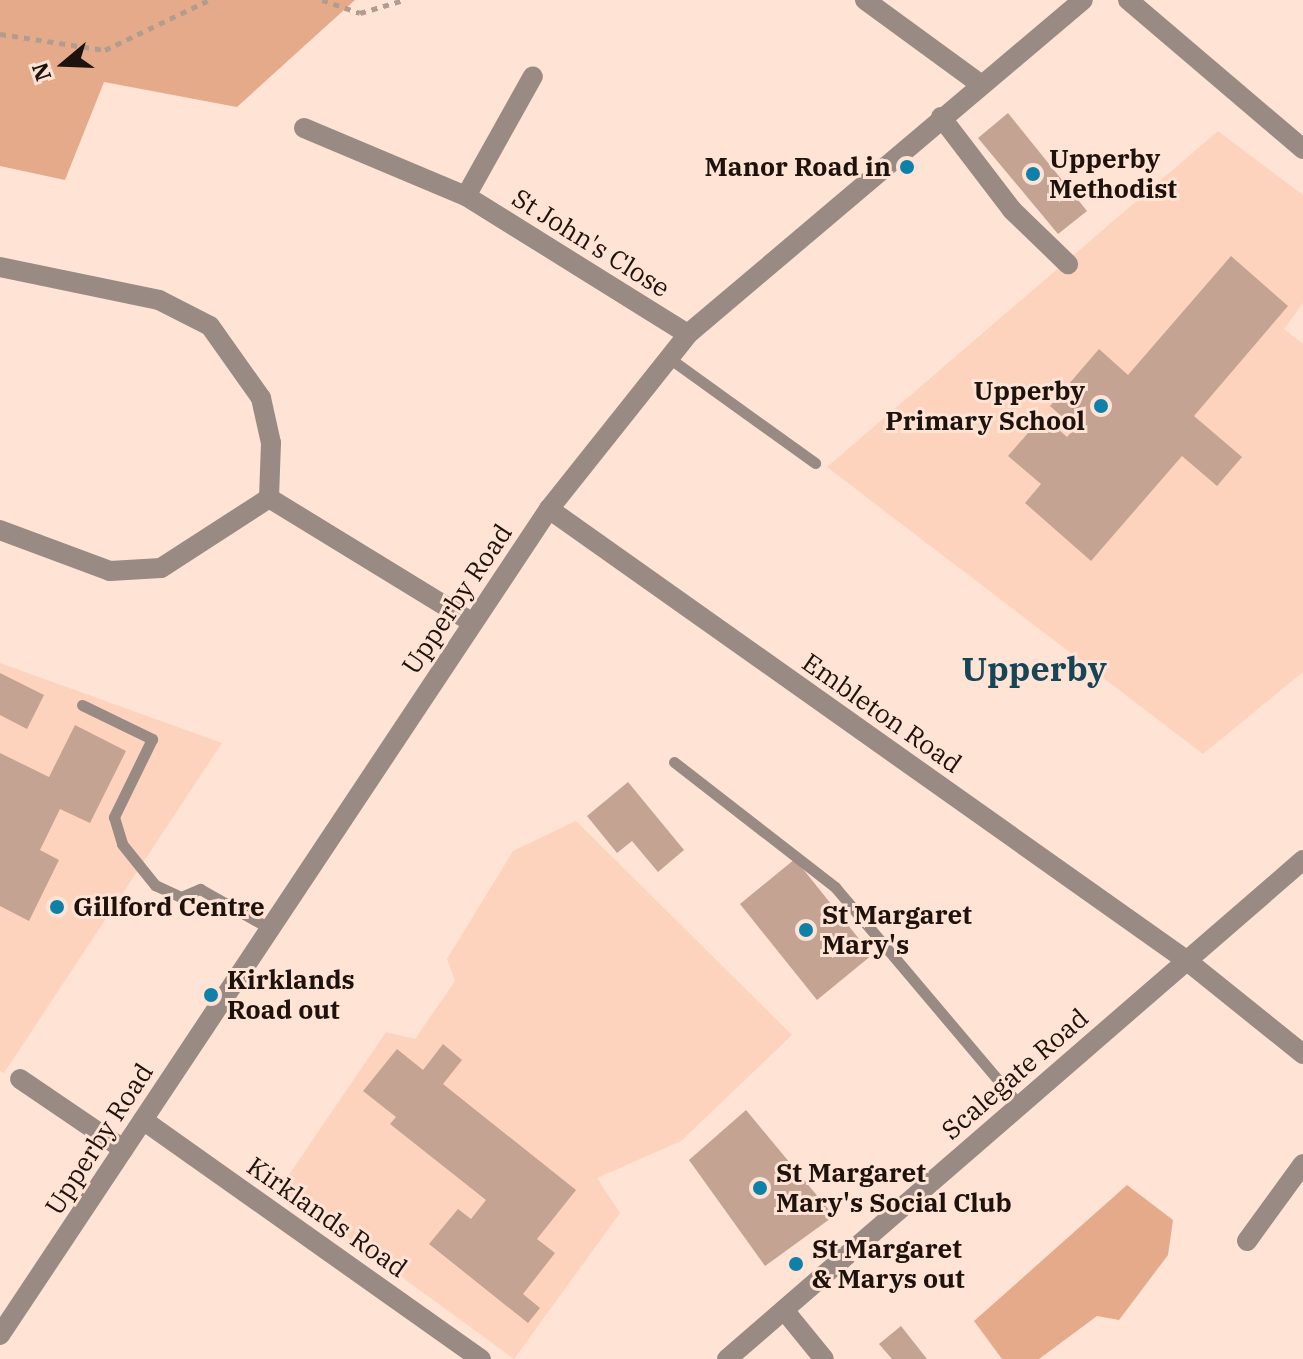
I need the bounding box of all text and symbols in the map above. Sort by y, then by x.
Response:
north arrow [24,24,104,104]
text: N [24,59,57,85]
place label: Upperby Methodist [1049,143,1177,204]
place label: Manor Road in [705,151,891,183]
marker: Manor Road in [898,158,916,176]
marker: Upperby Methodist [1024,165,1042,183]
street label: St John's Close [507,182,675,304]
place label: Upperby Primary School [885,375,1085,436]
marker: Upperby Primary School [1092,397,1110,415]
street label: Upperby Road [395,518,519,680]
street label: Embleton Road [796,647,968,779]
district label: Upperby [961,649,1107,689]
place label: Gillford Centre [73,891,265,923]
marker: Gillford Centre [48,898,66,916]
place label: St Margaret Mary's [822,899,972,960]
marker: St Margaret Mary's [797,921,815,939]
place label: Kirklands Road out [227,964,355,1026]
marker: Kirklands Road out [202,986,220,1004]
street label: Scalegate Road [935,1002,1095,1146]
street label: Upperby Road [39,1057,159,1221]
street label: Kirklands Road [241,1150,413,1284]
place label: St Margaret Mary's Social Club [776,1157,1012,1218]
marker: St Margaret Mary's Social Club [751,1179,769,1197]
place label: St Margaret & Marys out [812,1233,965,1294]
marker: St Margaret & Marys out [787,1255,805,1273]

